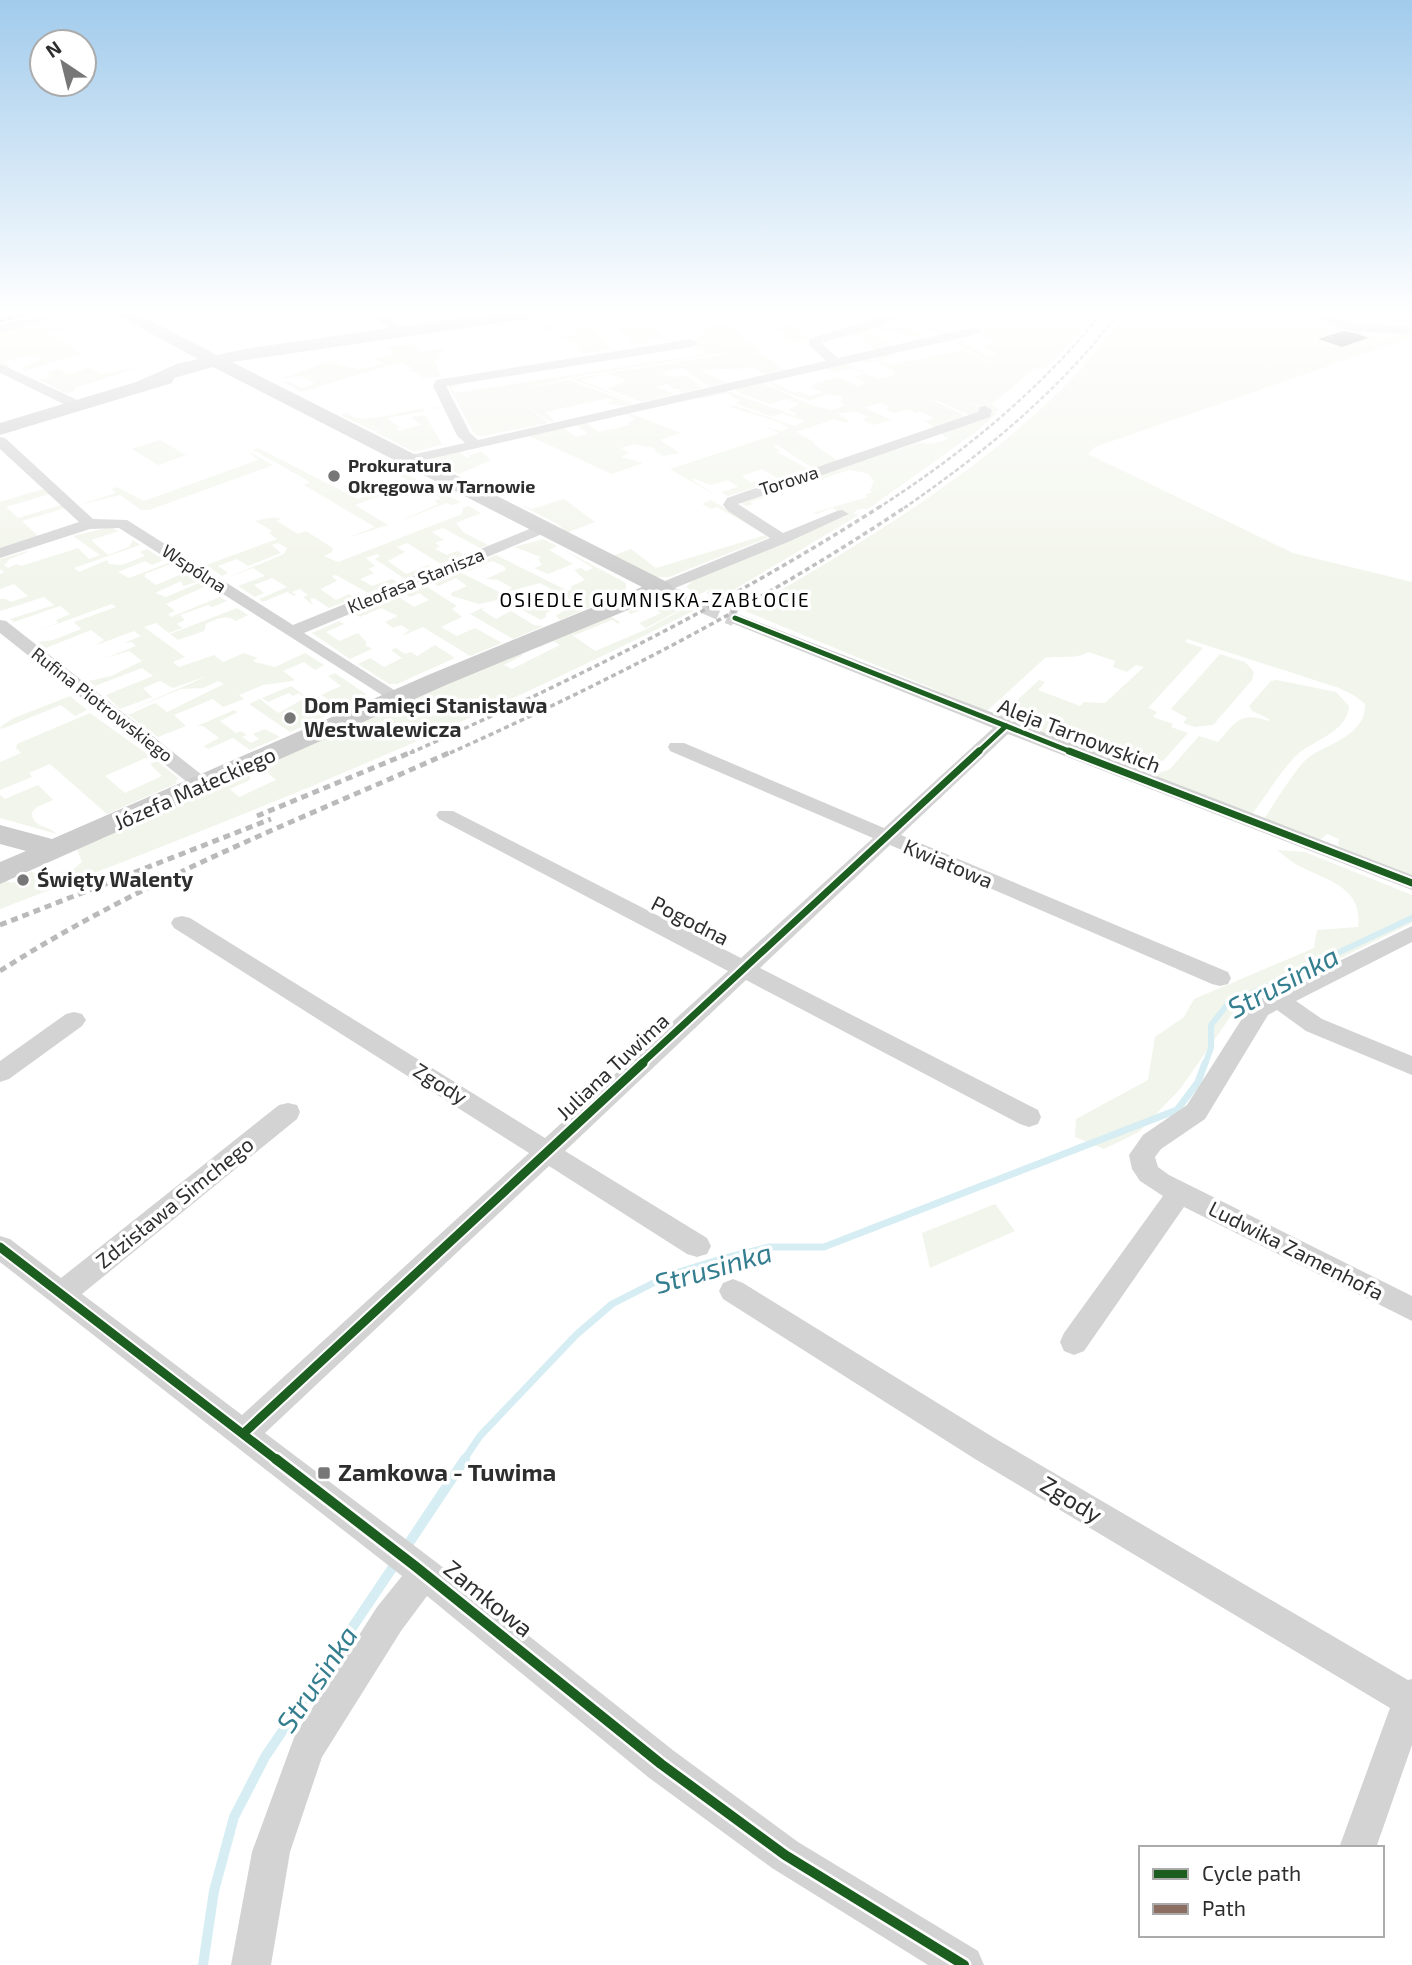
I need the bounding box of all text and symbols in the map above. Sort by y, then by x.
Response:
north arrow [28,28,98,98]
text: N [41,35,65,62]
place label: Prokuratura Okręgowa w Tarnowie [348,454,535,497]
street label: Torowa [757,460,821,500]
marker: Prokuratura Okręgowa w Tarnowie [326,468,342,484]
street label: Wspólna [158,539,231,597]
street label: Kleofasa Stanisza [344,543,487,618]
district label: OSIEDLE GUMNISKA-ZABŁOCIE [499,588,811,611]
street label: Rufina Piotrowskiego [28,642,178,766]
place label: Dom Pamięci Stanisława Westwalewicza [304,692,547,741]
street label: Aleja Tarnowskich [994,692,1164,778]
marker: Dom Pamięci Stanisława Westwalewicza [282,710,298,726]
street label: Józefa Małeckiego [110,741,279,835]
street label: Kwiatowa [900,833,997,893]
place label: Święty Walenty [37,866,193,892]
marker: Święty Walenty [15,872,31,888]
street label: Pogodna [648,890,734,950]
water label: Strusinka [1221,938,1344,1024]
street label: Juliana Tuwima [551,1007,673,1124]
street label: Zgody [409,1057,472,1109]
street label: Zdzisława Simchego [90,1131,258,1273]
street label: Ludwika Zamenhofa [1205,1195,1388,1305]
water label: Strusinka [650,1234,775,1300]
place label: Zamkowa - Tuwima [338,1457,556,1486]
marker: Zamkowa - Tuwima [316,1465,332,1481]
street label: Zgody [1036,1469,1108,1529]
street label: Zamkowa [439,1553,539,1642]
water label: Strusinka [268,1619,364,1738]
legend [1139,1846,1384,1937]
text: Cycle path [1202,1860,1301,1885]
text: Path [1202,1895,1246,1920]

